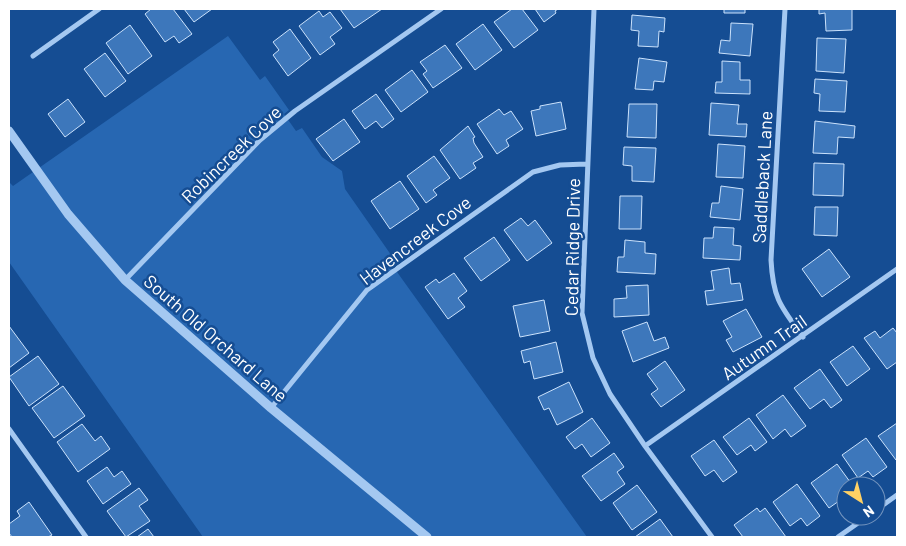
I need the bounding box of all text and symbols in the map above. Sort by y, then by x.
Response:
street label: Robincreek Cove [176,101,286,207]
street label: Saddleback Lane [748,110,776,244]
street label: Cedar Ridge Drive [560,178,584,316]
street label: Havencreek Cove [355,191,475,289]
street label: South Old Orchard Lane [140,270,292,406]
street label: Autumn Trail [717,310,811,384]
north arrow [836,476,886,526]
text: N [860,502,878,522]

